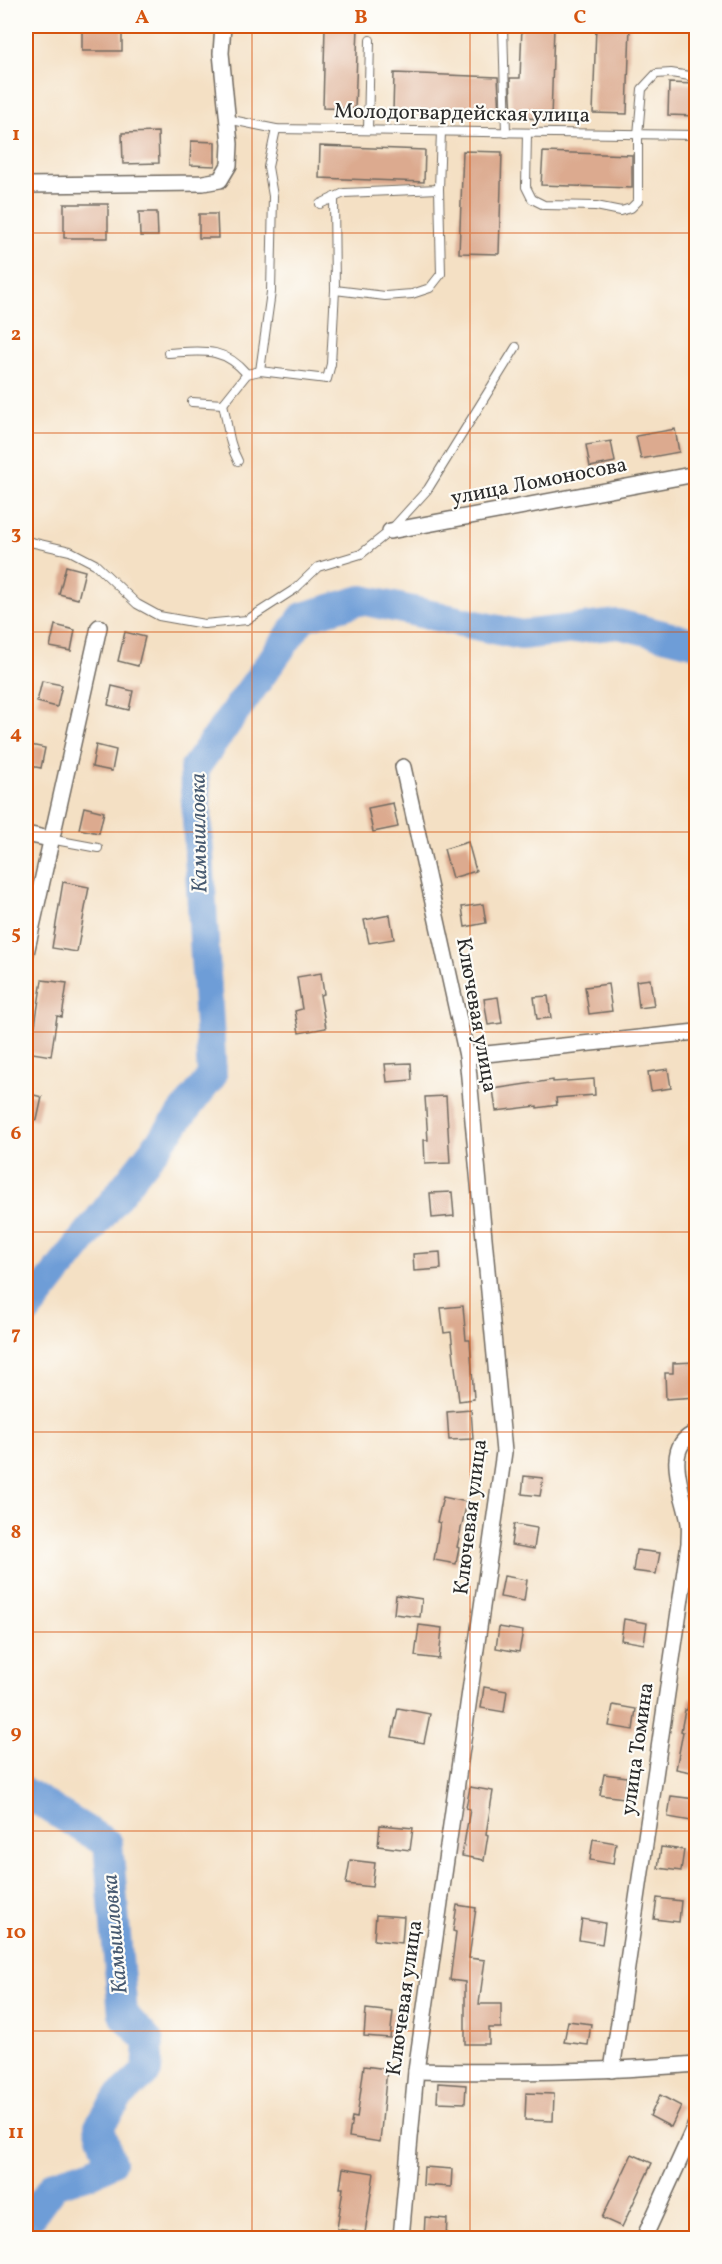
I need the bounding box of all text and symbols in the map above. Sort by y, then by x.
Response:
text: A [135,4,149,32]
text: B [354,4,368,32]
text: C [574,4,587,32]
street label: Молодогвардейская улица [334,97,590,131]
text: 1 [12,121,20,149]
text: 2 [11,321,21,349]
street label: улица Ломоносова [448,451,630,513]
text: 3 [11,520,21,548]
text: 4 [10,720,22,748]
water label: Камышловка [183,773,217,893]
text: 5 [11,920,21,948]
street label: Ключевая улица [448,935,504,1095]
text: 6 [11,1120,22,1148]
text: 7 [11,1320,21,1348]
street label: Ключевая улица [447,1437,495,1597]
text: 8 [11,1519,21,1547]
street label: улица Томина [614,1681,662,1817]
text: 9 [10,1719,22,1747]
water label: Камышловка [95,1873,137,1995]
street label: Ключевая улица [380,1918,430,2078]
text: 10 [6,1919,26,1947]
text: 11 [8,2119,24,2147]

